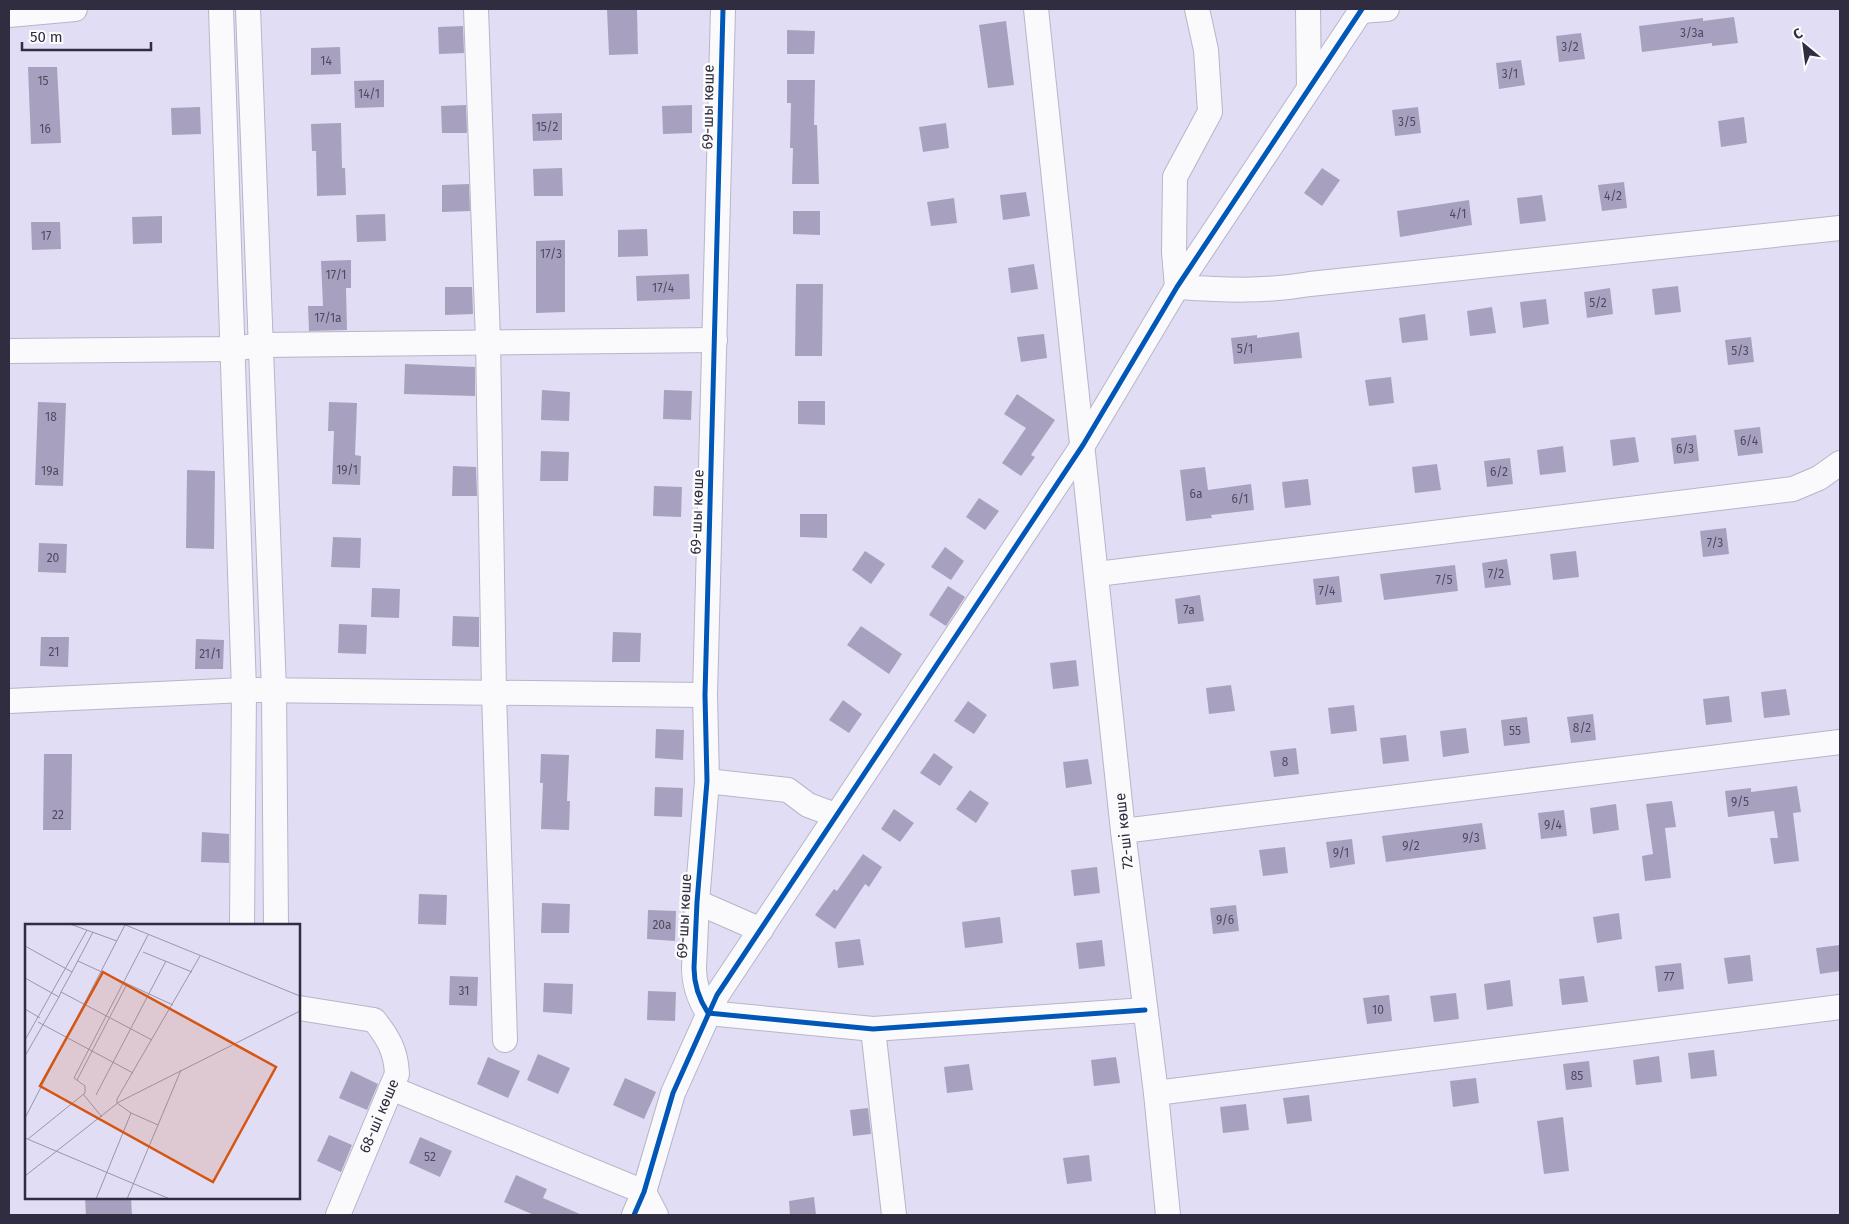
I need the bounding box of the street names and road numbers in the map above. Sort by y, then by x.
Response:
street label: 69-шы көше [698,64,718,150]
street label: 69-шы көше [687,469,707,555]
street label: 72-ші көше [1111,792,1137,870]
street label: 69-шы көше [673,873,695,959]
street label: 68-ші көше [355,1076,403,1156]

